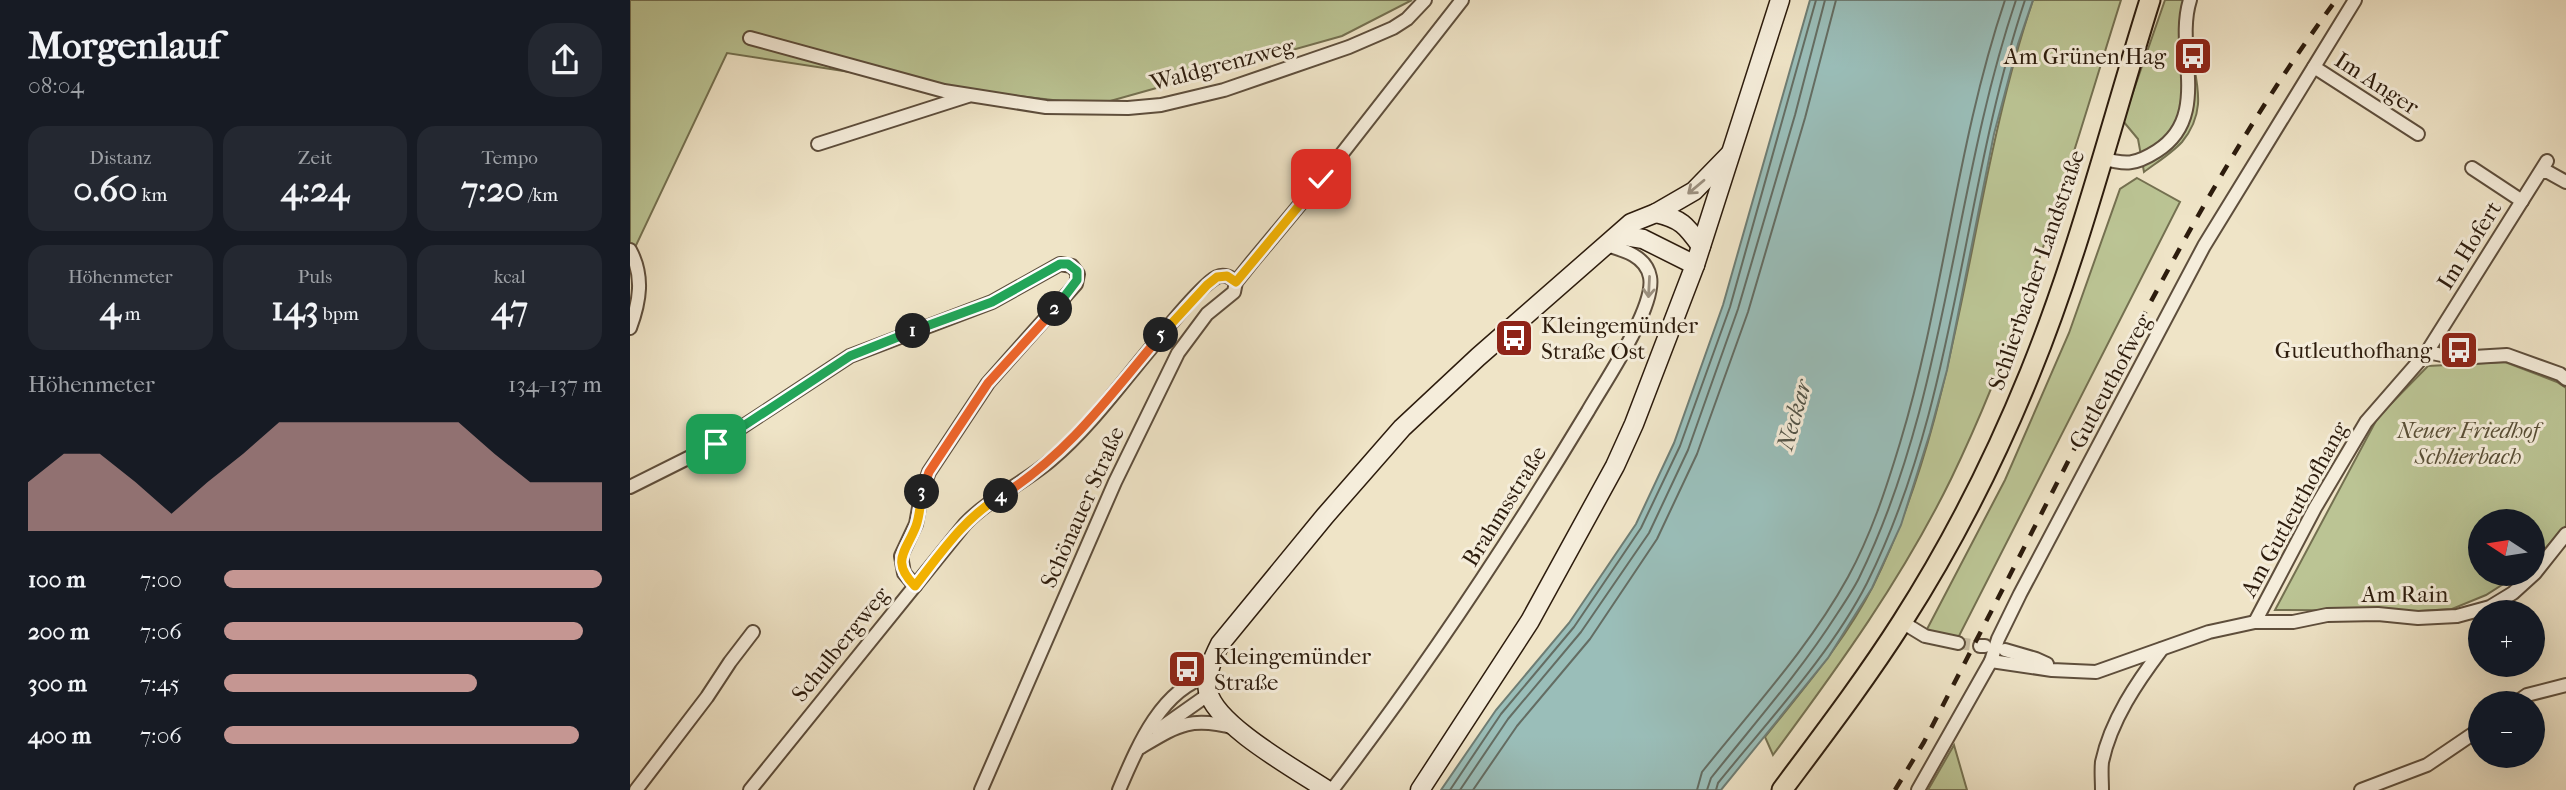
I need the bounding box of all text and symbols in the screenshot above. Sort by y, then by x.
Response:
text: Morgenlauf [28,23,221,68]
button: share [528,23,602,97]
street label: Waldgrenzweg [1146,32,1298,97]
bus stop icon: Am Grünen Hag [2172,35,2214,77]
place label: Am Grünen Hag [2003,43,2167,70]
street label: Im Anger [2330,46,2424,121]
text: 08:04 [28,72,84,99]
text: Distanz [89,147,151,169]
text: Zeit [298,147,332,169]
text: Tempo [481,147,538,169]
street label: Schlierbacher Landstraße [1983,147,2090,394]
pin [1291,149,1351,209]
icon: check [1302,160,1340,198]
text: 0.60 [73,169,138,210]
text: 4:24 [281,169,349,210]
text: 7:20 [461,169,524,210]
one-way arrow [1687,179,1705,195]
text: km [138,184,167,206]
text: /km [524,184,558,206]
street label: Im Hofert [2432,196,2507,294]
text: Höhenmeter [68,266,173,288]
text: Puls [298,266,332,288]
text: kcal [494,266,526,288]
one-way arrow [1642,275,1655,298]
text: 4 [100,288,121,329]
text: 143 [271,288,319,329]
text: 47 [491,288,528,329]
pin: 2 [1038,292,1072,326]
text: 2 [1050,297,1059,319]
text: m [121,303,141,325]
text: bpm [319,303,359,325]
street label: Gutleuthofweg [2064,309,2158,453]
place label: Kleingemünder Straße Ost [1541,312,1698,365]
pin: 1 [896,314,930,348]
bus stop icon: Kleingemünder Straße Ost [1493,317,1535,359]
pin: 5 [1144,318,1178,352]
text: 1 [909,319,916,341]
text: 5 [1156,323,1165,345]
bus stop icon: Gutleuthofhang [2438,329,2480,371]
place label: Gutleuthofhang [2275,337,2433,364]
text: Höhenmeter [28,371,155,398]
text: 134–137 m [508,371,602,398]
water label: Neckar [1770,375,1818,454]
pin [686,414,746,474]
street label: Am Gutleuthofhang [2235,416,2354,602]
park label: Neuer Friedhof Schlierbach [2396,417,2544,470]
street label: Schönauer Straße [1035,422,1130,592]
icon: arrive [697,425,735,463]
street label: Brahmsstraße [1457,441,1552,572]
pin: 3 [904,475,940,510]
pin: 4 [984,478,1018,514]
text: 3 [918,480,925,502]
text: 4 [995,484,1006,506]
north arrow [2468,509,2544,586]
map controls [2468,509,2545,768]
text: 100 m [28,566,86,593]
text: 7:00 [140,566,182,593]
street label: Schulbergweg [786,581,895,707]
street label: Am Rain [2361,581,2449,608]
button: + [2468,600,2545,677]
text: 200 m [28,618,89,645]
text: 7:06 [140,618,182,645]
place label: Kleingemünder Straße [1214,643,1371,696]
bus stop icon: Kleingemünder Straße [1166,648,1208,690]
text: 300 m [28,670,87,697]
text: 7:45 [140,670,180,697]
button: − [2468,691,2545,768]
text: 400 m [28,722,91,749]
text: 7:06 [140,722,182,749]

